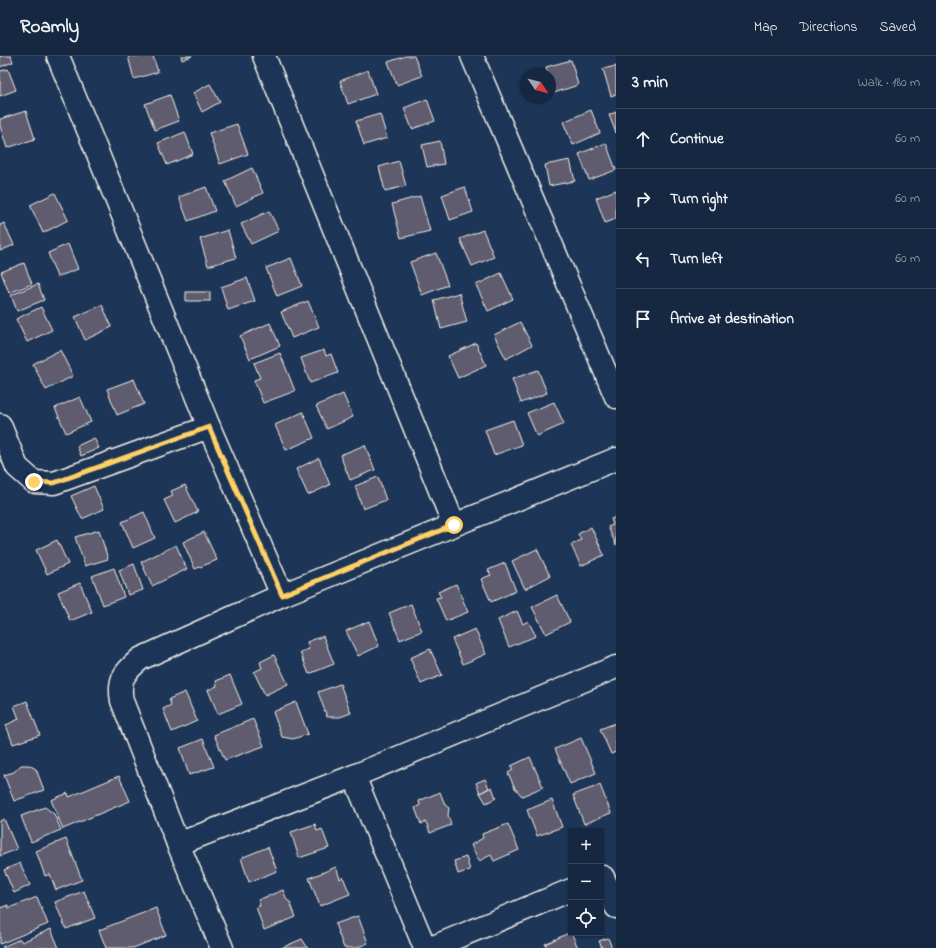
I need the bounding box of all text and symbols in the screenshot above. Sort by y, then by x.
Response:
text: Roamly [20,14,79,41]
text: Map [754,17,777,38]
text: Directions [799,17,857,38]
text: Saved [879,17,916,38]
north arrow [520,68,556,104]
text: 3 min [632,70,668,95]
text: Walk · 180 m [858,73,920,92]
icon: ahead [632,128,654,150]
text: Continue [670,128,724,150]
text: 60 m [895,129,920,148]
icon: right [632,188,654,210]
text: Turn right [670,188,728,210]
text: 60 m [895,189,920,208]
icon: left [632,248,654,270]
text: Turn left [670,248,723,270]
text: 60 m [895,249,920,268]
icon: arrive [632,308,654,330]
text: Arrive at destination [670,308,794,330]
route end [25,473,43,491]
route start [445,516,463,534]
map controls [568,828,604,936]
button: + [568,828,604,864]
button: − [568,864,604,900]
button: locate [568,900,604,936]

